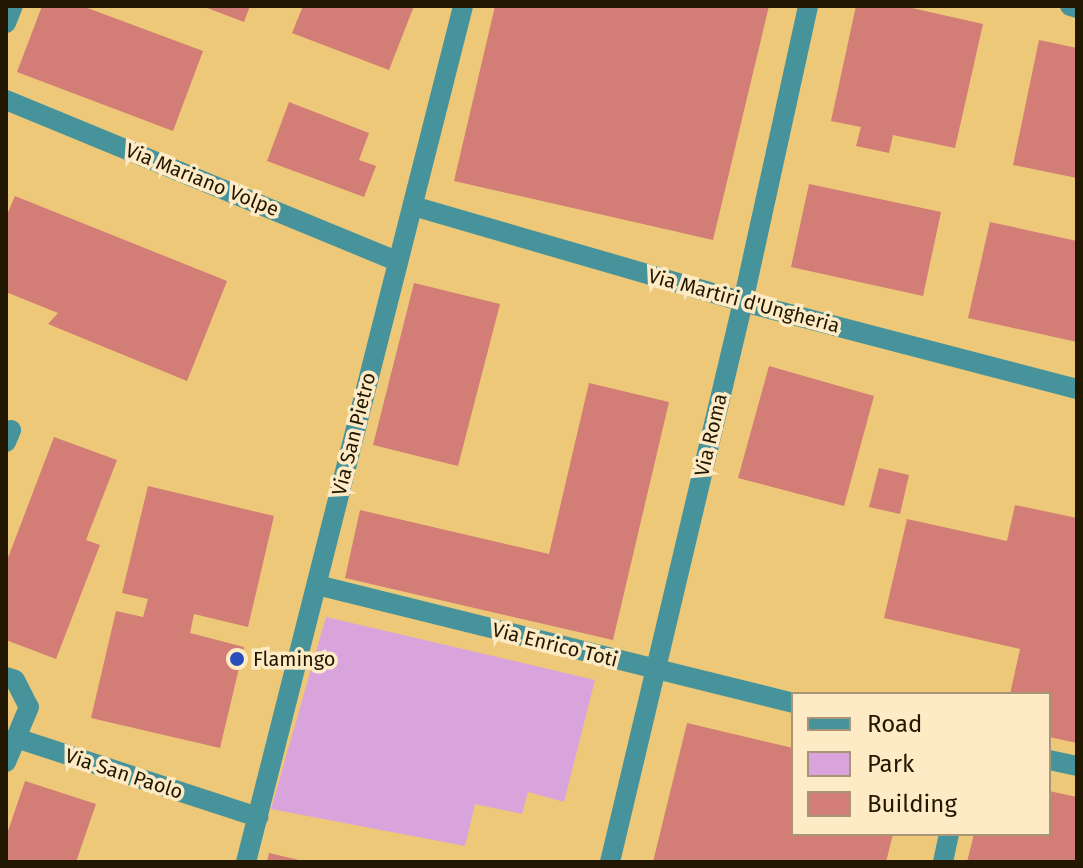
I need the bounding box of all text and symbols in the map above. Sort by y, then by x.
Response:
street label: Via Mariano Volpe [122,138,282,222]
street label: Via Martiri d'Ungheria [646,264,842,338]
street label: Via San Pietro [327,370,381,498]
street label: Via Roma [690,391,732,479]
street label: Via Enrico Toti [490,618,620,672]
place label: Flamingo [253,647,336,671]
marker: Flamingo [228,650,246,668]
legend [791,692,1051,836]
text: Road [867,710,922,738]
street label: Via San Paolo [62,744,186,804]
text: Park [867,750,914,778]
text: Building [867,790,957,818]

